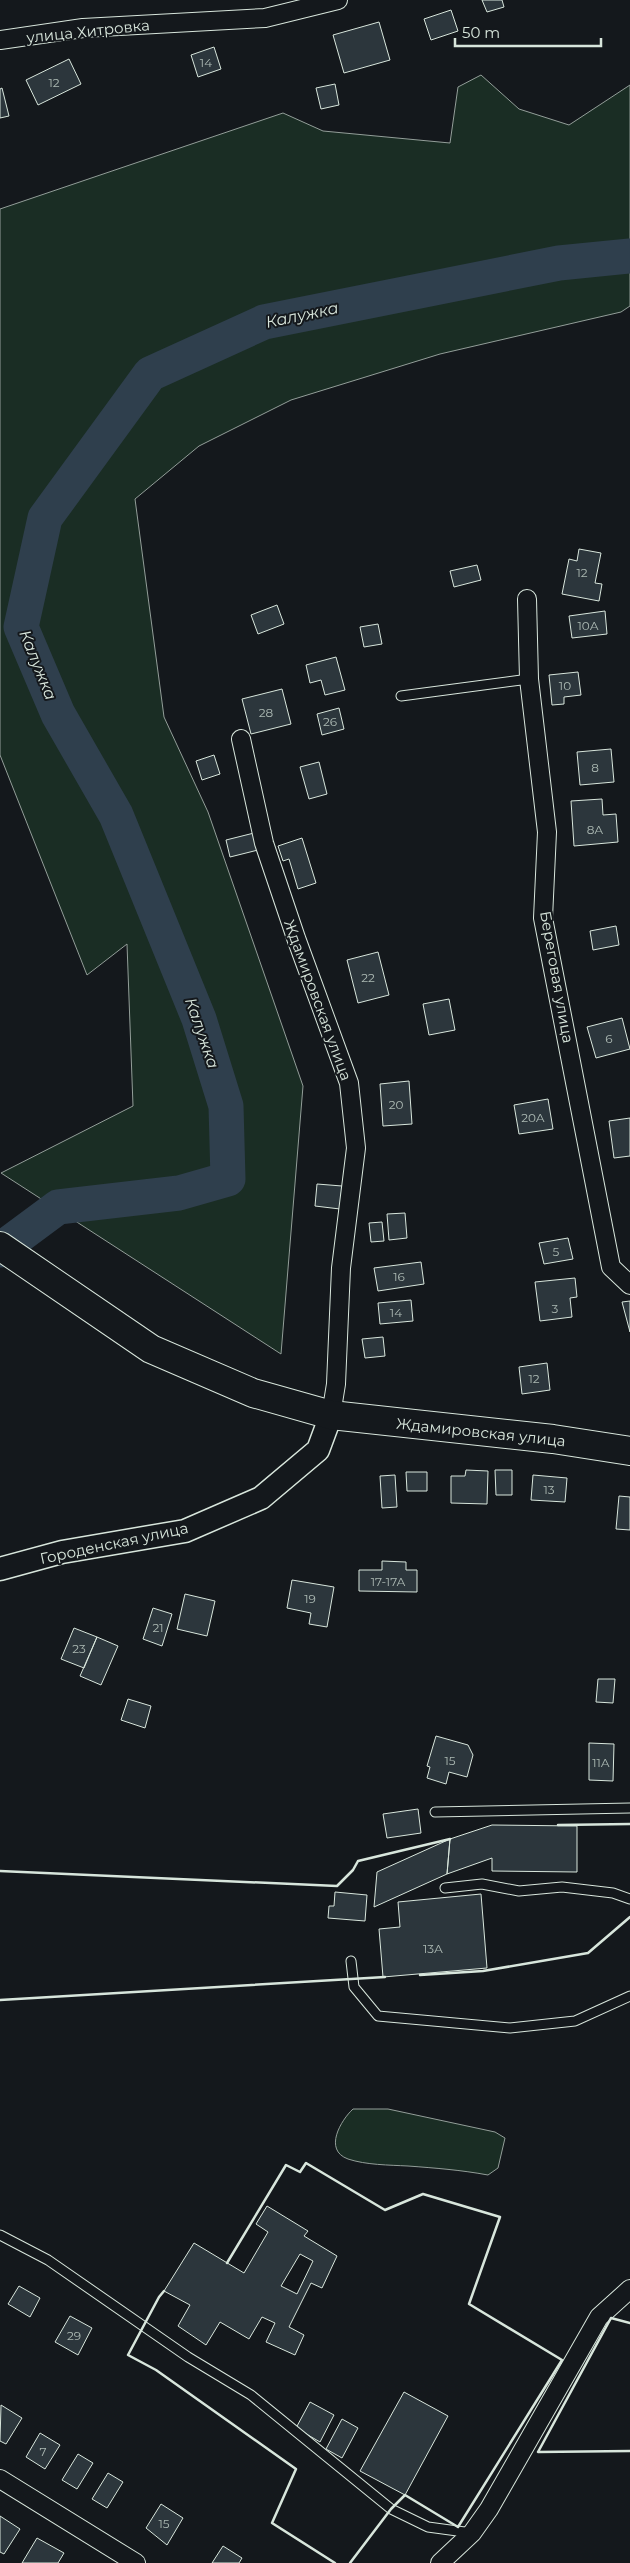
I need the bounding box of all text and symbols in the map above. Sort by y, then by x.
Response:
street label: улица Хитровка [24,15,151,47]
scale bar [455,15,601,47]
text: 50 m [462,23,500,42]
house number: 14 [200,55,212,70]
house number: 12 [48,75,60,90]
water label: Калужка [264,298,340,332]
house number: 12 [576,565,588,580]
house number: 10А [577,618,599,633]
water label: Калужка [15,627,61,703]
house number: 10 [559,678,571,693]
house number: 28 [259,705,274,720]
house number: 26 [323,714,337,729]
house number: 8 [591,760,599,775]
house number: 8А [587,822,603,837]
street label: Береговая улица [536,909,578,1045]
street label: Ждамировская улица [280,917,356,1083]
house number: 22 [361,970,375,985]
water label: Калужка [181,995,223,1071]
house number: 6 [605,1031,613,1046]
house number: 20 [389,1097,403,1112]
house number: 20А [521,1110,545,1125]
house number: 5 [553,1244,560,1259]
house number: 16 [393,1269,405,1284]
house number: 3 [552,1301,559,1316]
house number: 14 [390,1305,402,1320]
house number: 12 [528,1371,540,1386]
street label: Ждамировская улица [395,1414,567,1450]
house number: 13 [543,1482,555,1497]
street label: Городенская улица [38,1518,190,1568]
house number: 17-17А [371,1574,405,1589]
house number: 19 [304,1591,316,1606]
house number: 21 [152,1620,164,1635]
house number: 23 [72,1641,86,1656]
house number: 15 [444,1753,456,1768]
house number: 11А [592,1755,610,1770]
house number: 13А [423,1941,443,1956]
house number: 29 [67,2328,81,2343]
house number: 7 [39,2444,47,2459]
house number: 15 [158,2516,170,2531]

